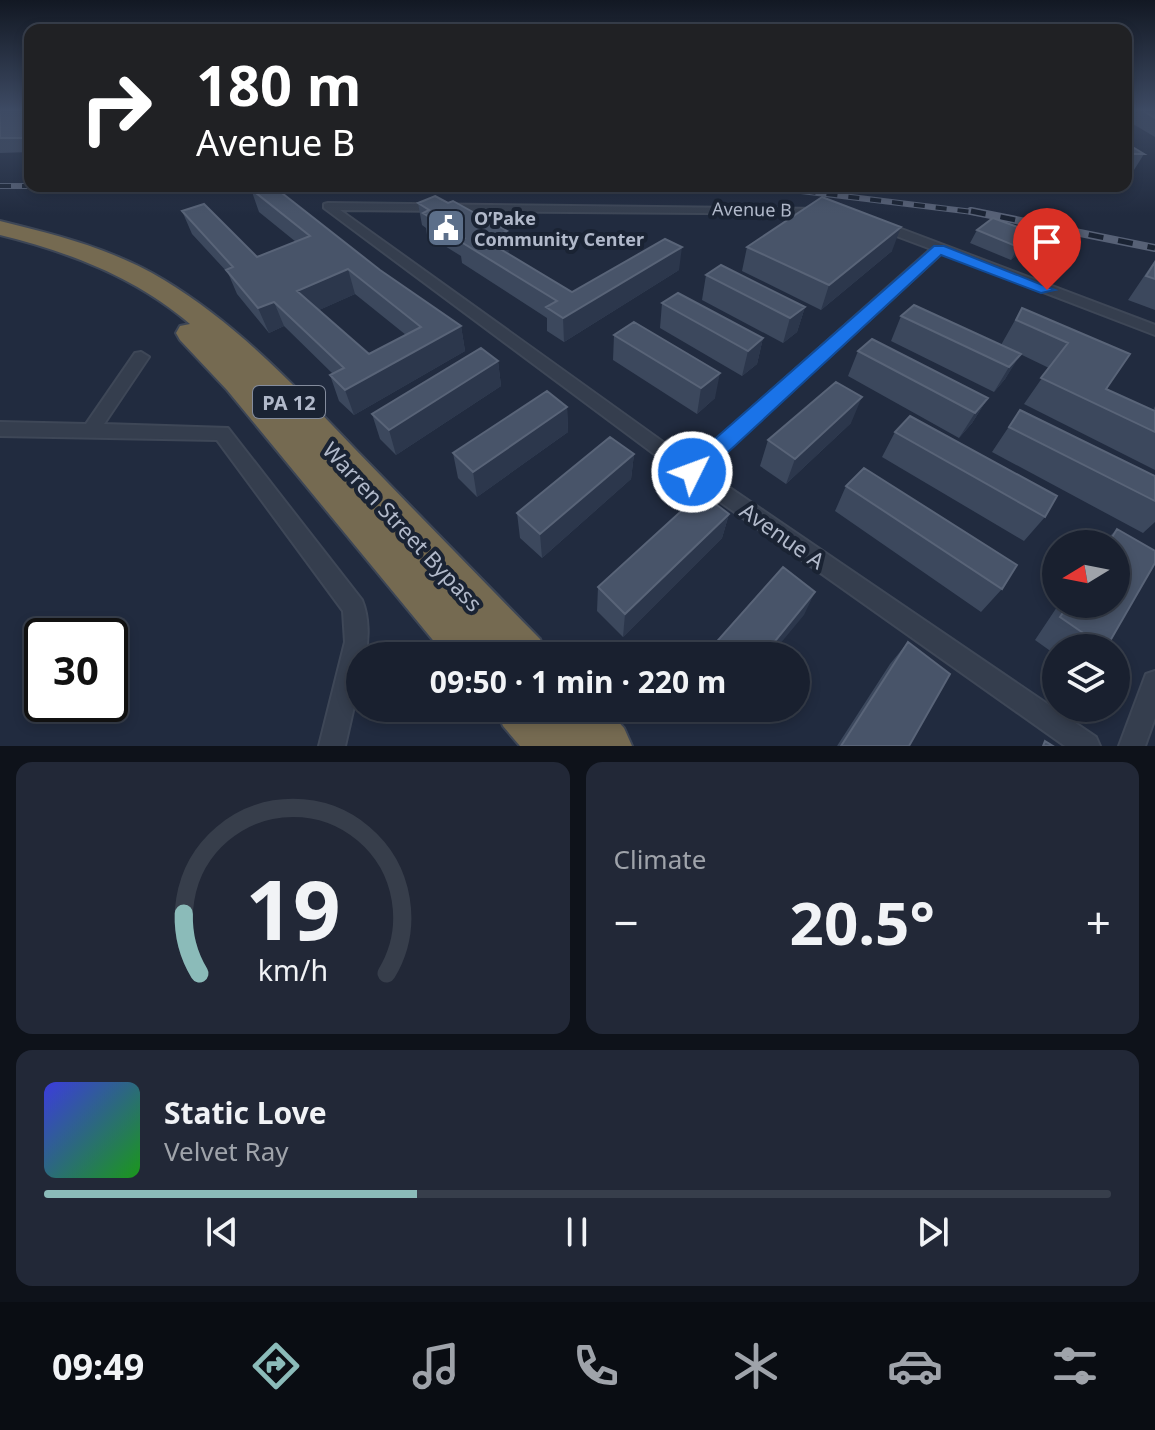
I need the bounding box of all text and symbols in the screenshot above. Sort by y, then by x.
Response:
text: 180 m [196,46,361,122]
icon: right [64,56,168,160]
text: Avenue B [196,118,355,167]
street label: Avenue B [712,196,792,222]
place label: O’Pake Community Center [474,206,644,251]
public building icon: O’Pake Community Center [425,207,467,249]
pin [1013,208,1081,290]
icon: arrive [1025,220,1069,264]
road number: PA 12 [253,386,325,418]
position arrow [650,430,734,514]
street label: Warren Street Bypass [317,435,489,617]
street label: Avenue A [735,495,832,576]
north arrow [1042,530,1130,618]
map controls [1042,530,1130,722]
speed limit sign: 30 [24,618,128,722]
button: layers [1042,634,1130,722]
text: 09:50 · 1 min · 220 m [430,661,726,702]
text: Climate [614,841,706,877]
text: 19 [245,851,340,964]
text: 20.5° [790,881,935,963]
text: − [614,892,639,952]
text: + [1086,892,1111,952]
text: km/h [258,950,328,989]
text: Static Love [164,1092,327,1133]
text: Velvet Ray [164,1133,289,1169]
icon: previous [200,1210,244,1254]
icon: pause [555,1210,599,1254]
icon: next [911,1210,955,1254]
icon: directions [248,1338,304,1394]
icon: music [408,1338,464,1394]
icon: phone [568,1338,624,1394]
icon: climate [728,1338,784,1394]
icon: car [887,1338,943,1394]
icon: filters [1047,1338,1103,1394]
text: 09:49 [52,1342,144,1391]

